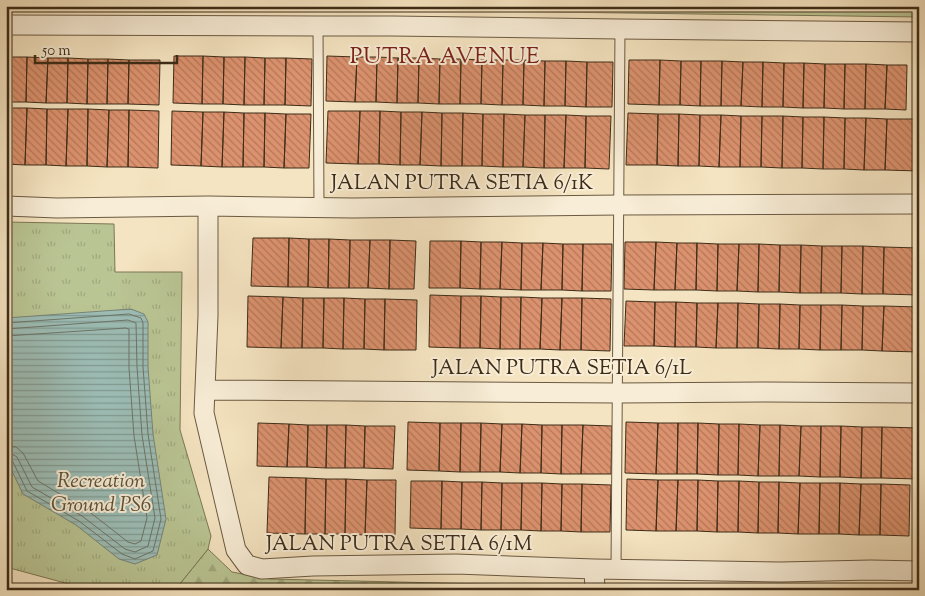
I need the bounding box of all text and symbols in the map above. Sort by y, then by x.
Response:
scale bar [35,32,178,64]
text: 50 m [41,41,71,62]
district label: PUTRA AVENUE [350,42,540,74]
street label: JALAN PUTRA SETIA 6/1K [330,169,593,199]
street label: JALAN PUTRA SETIA 6/1L [431,354,692,384]
park label: Recreation Ground PS6 [51,467,151,521]
street label: JALAN PUTRA SETIA 6/1M [265,530,532,560]

